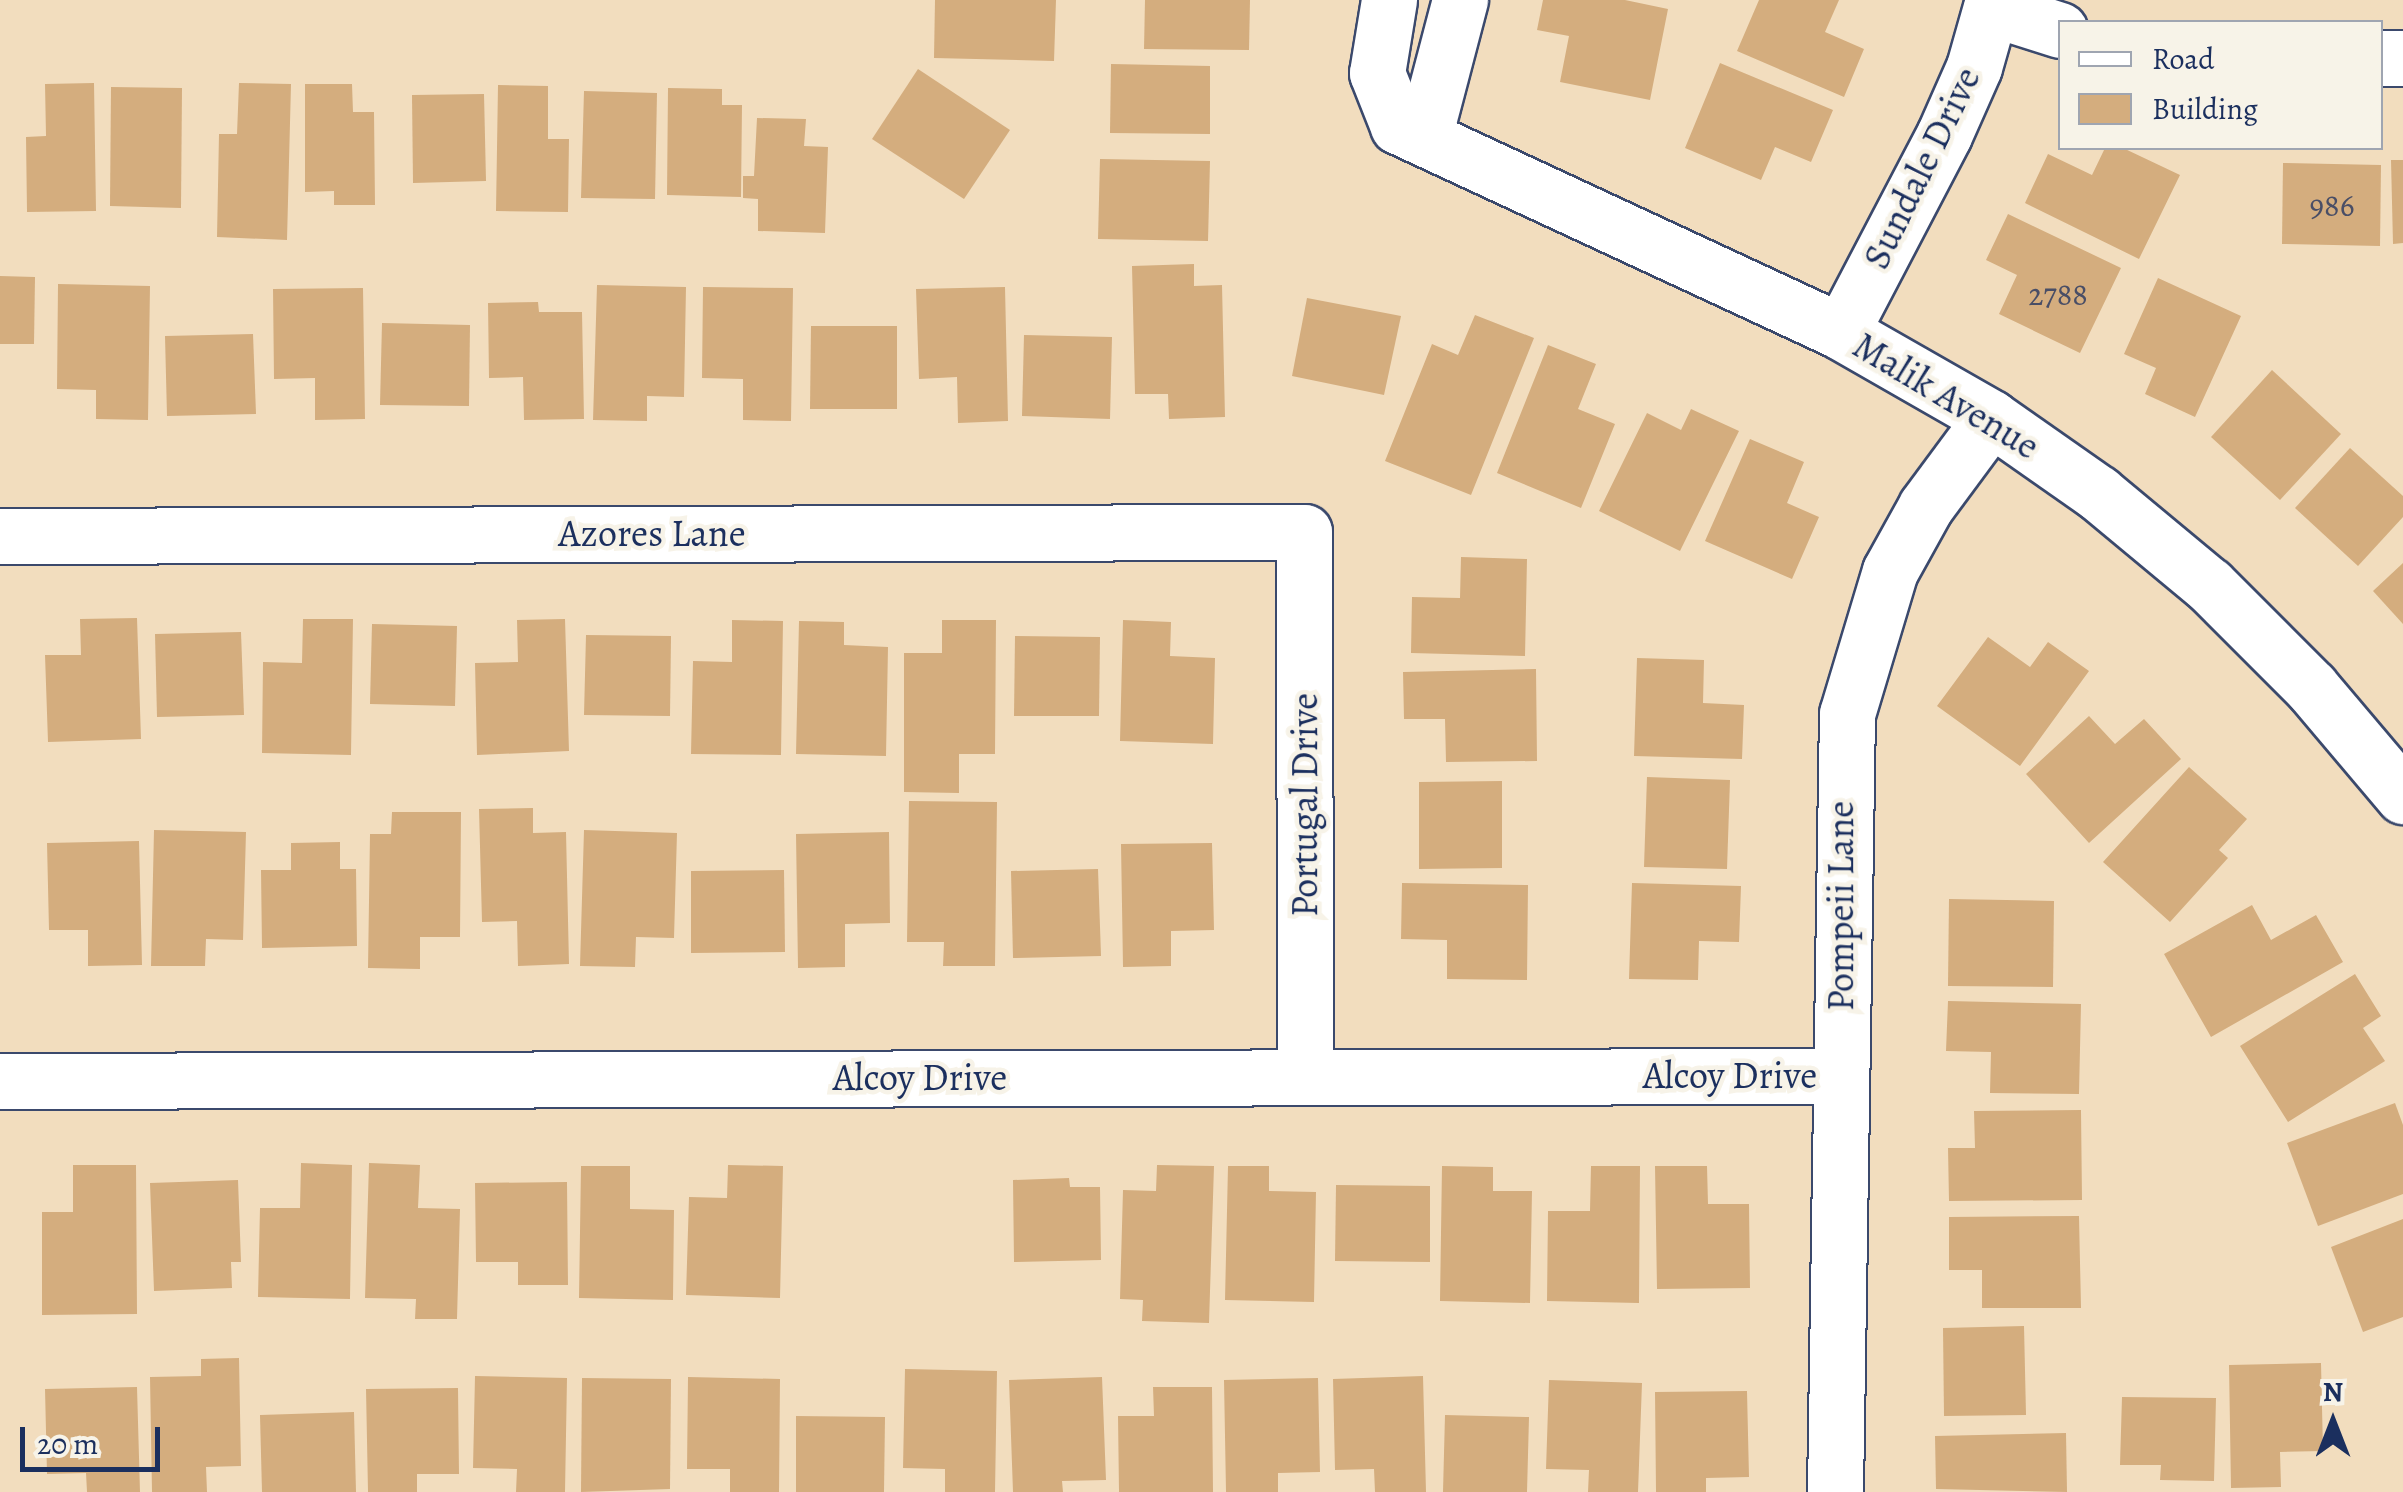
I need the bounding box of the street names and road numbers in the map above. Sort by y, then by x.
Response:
street label: Sundale Drive [1854,60,1990,276]
street label: Malik Avenue [1845,323,2047,469]
street label: Azores Lane [558,511,746,557]
street label: Portugal Drive [1282,693,1328,917]
street label: Pompeii Lane [1818,801,1864,1011]
street label: Alcoy Drive [1643,1053,1817,1099]
street label: Alcoy Drive [833,1055,1007,1101]

